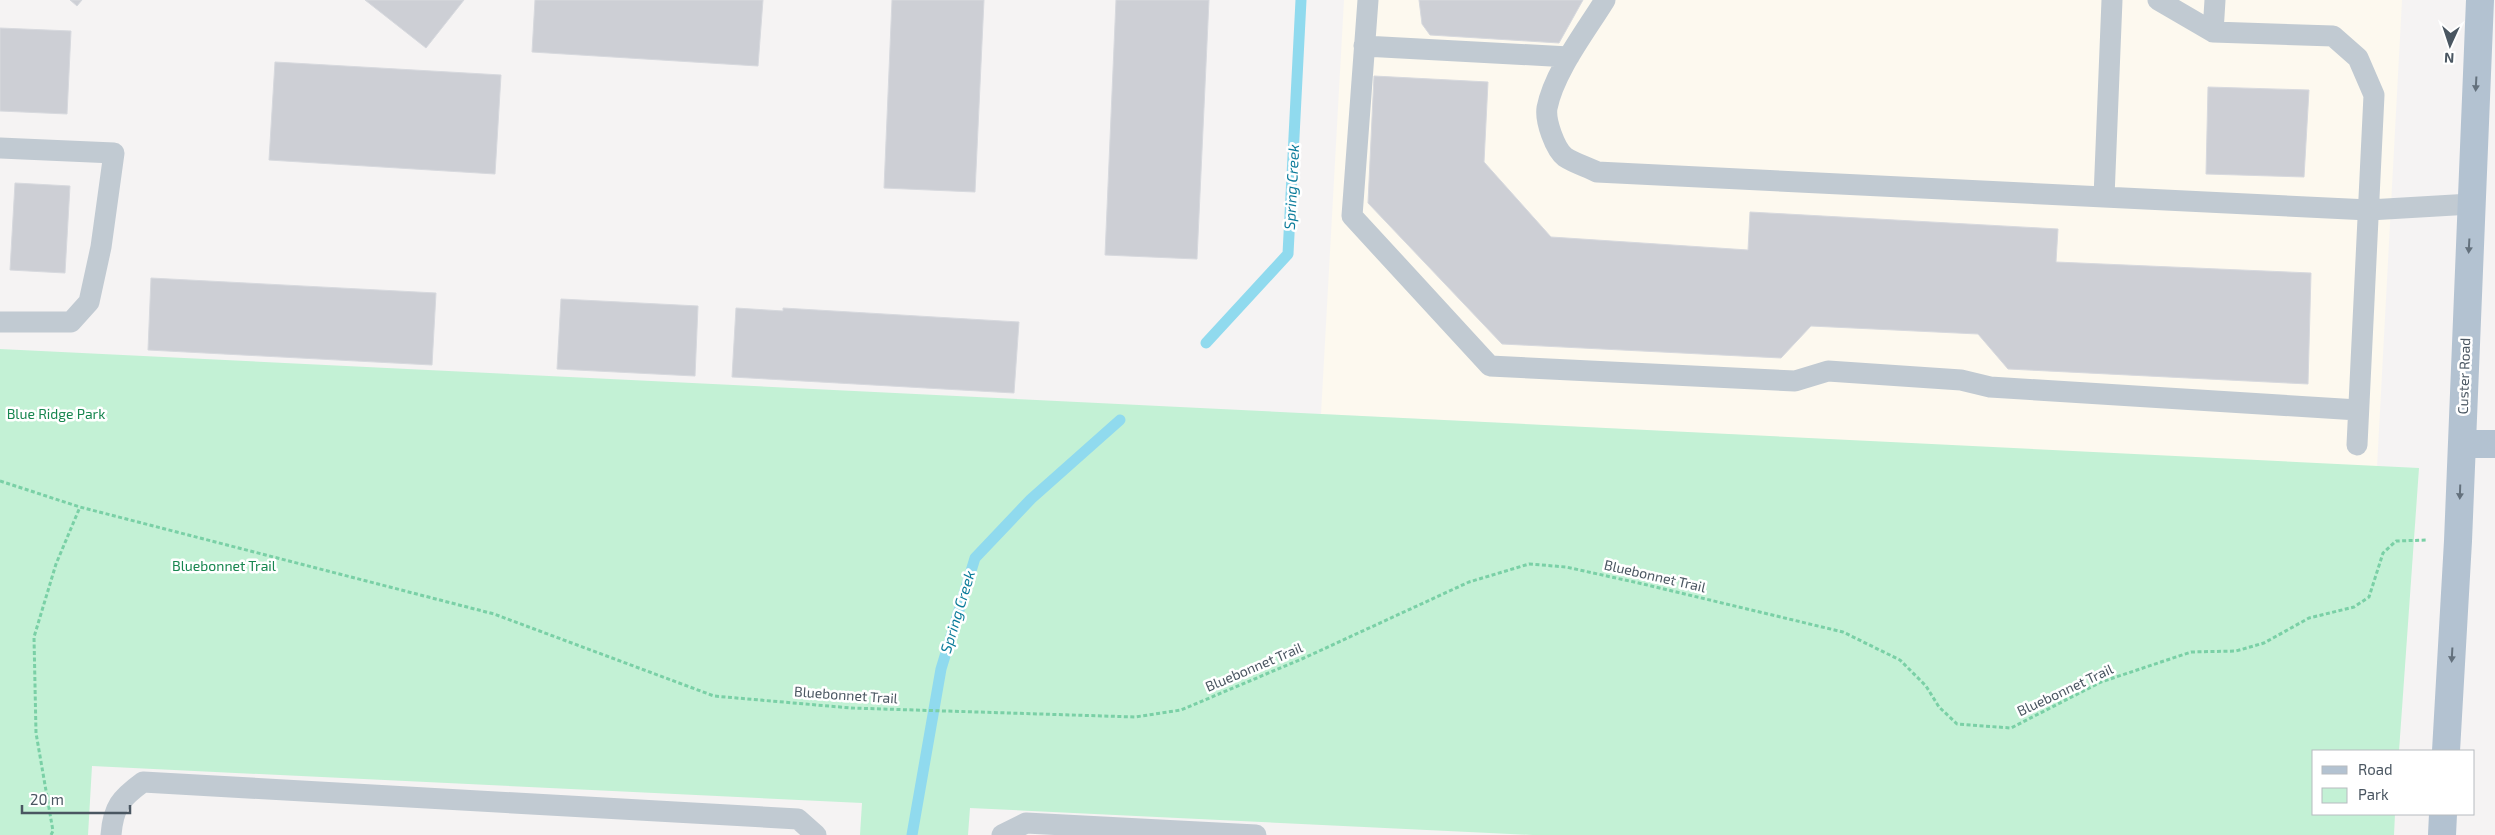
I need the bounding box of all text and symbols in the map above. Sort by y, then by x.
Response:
north arrow [2425,20,2475,70]
text: N [2444,50,2455,67]
one-way arrow [2472,76,2480,92]
water label: Spring Creek [1280,144,1302,230]
one-way arrow [2465,238,2473,254]
street label: Custer Road [2454,337,2473,415]
park label: Blue Ridge Park [7,405,105,422]
one-way arrow [2455,485,2463,501]
street label: Bluebonnet Trail [1603,556,1708,596]
park label: Bluebonnet Trail [172,557,277,574]
water label: Spring Creek [936,568,978,655]
street label: Bluebonnet Trail [1203,638,1306,695]
one-way arrow [2447,647,2455,663]
street label: Bluebonnet Trail [2014,660,2116,719]
street label: Bluebonnet Trail [794,682,899,707]
legend [2312,750,2475,815]
text: Road [2358,760,2393,778]
scale bar [22,782,130,814]
text: Park [2358,785,2389,803]
text: 20 m [30,790,64,808]

